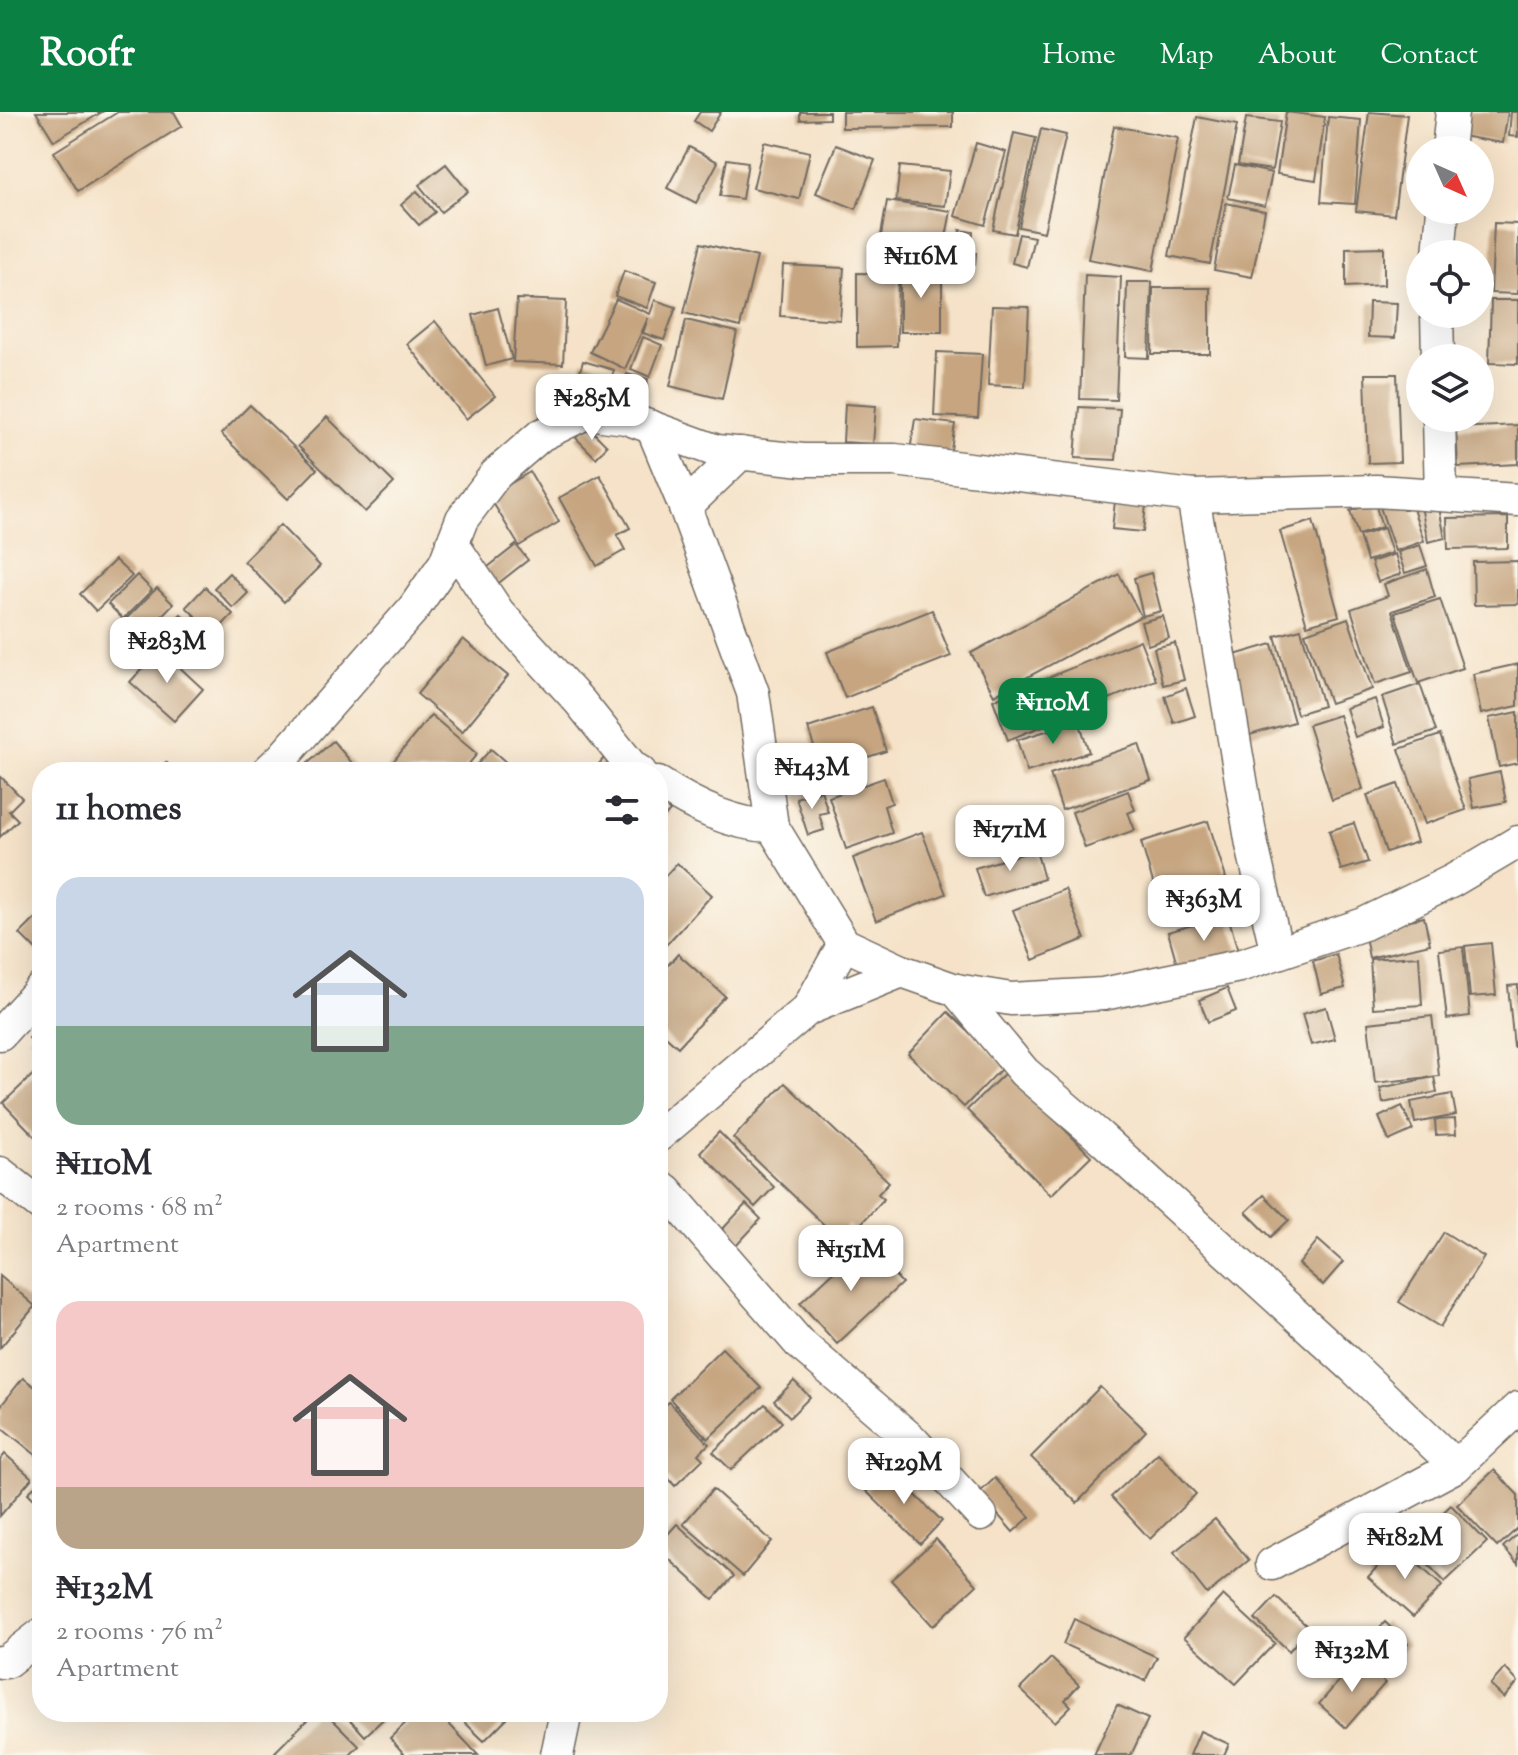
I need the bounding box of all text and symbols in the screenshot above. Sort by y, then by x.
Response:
text: Roofr [40,29,135,83]
text: Home [1042,36,1116,76]
text: Map [1160,36,1214,76]
text: About [1258,36,1336,76]
text: Contact [1380,36,1478,76]
north arrow [1406,136,1494,224]
map controls [1406,136,1494,432]
pin: ₦116M [865,232,977,300]
text: ₦116M [884,239,958,276]
button: locate [1406,240,1494,328]
button: layers [1406,344,1494,432]
pin: ₦285M [536,374,648,442]
text: ₦285M [554,381,630,418]
pin: ₦283M [111,617,223,685]
text: ₦283M [128,624,206,661]
pin: ₦110M [997,678,1109,746]
text: ₦110M [1016,685,1090,722]
pin: ₦143M [756,743,868,811]
text: ₦143M [774,750,850,787]
text: 11 homes [56,786,182,835]
icon: filters [600,788,644,832]
pin: ₦171M [954,805,1066,873]
text: ₦171M [973,812,1047,849]
pin: ₦363M [1148,875,1260,943]
text: ₦363M [1166,882,1242,919]
icon: home [278,929,422,1073]
text: ₦110M [56,1141,152,1190]
text: 2 rooms · 68 m² [56,1190,223,1227]
pin: ₦151M [795,1225,907,1293]
text: Apartment [56,1227,179,1264]
text: ₦151M [816,1232,886,1269]
icon: home [278,1353,422,1497]
pin: ₦129M [848,1438,960,1506]
text: ₦129M [866,1445,942,1482]
pin: ₦182M [1349,1513,1461,1581]
text: ₦182M [1367,1520,1443,1557]
text: ₦132M [56,1565,153,1614]
text: 2 rooms · 76 m² [56,1614,223,1651]
pin: ₦132M [1296,1626,1408,1694]
text: ₦132M [1315,1633,1389,1670]
text: Apartment [56,1651,179,1688]

